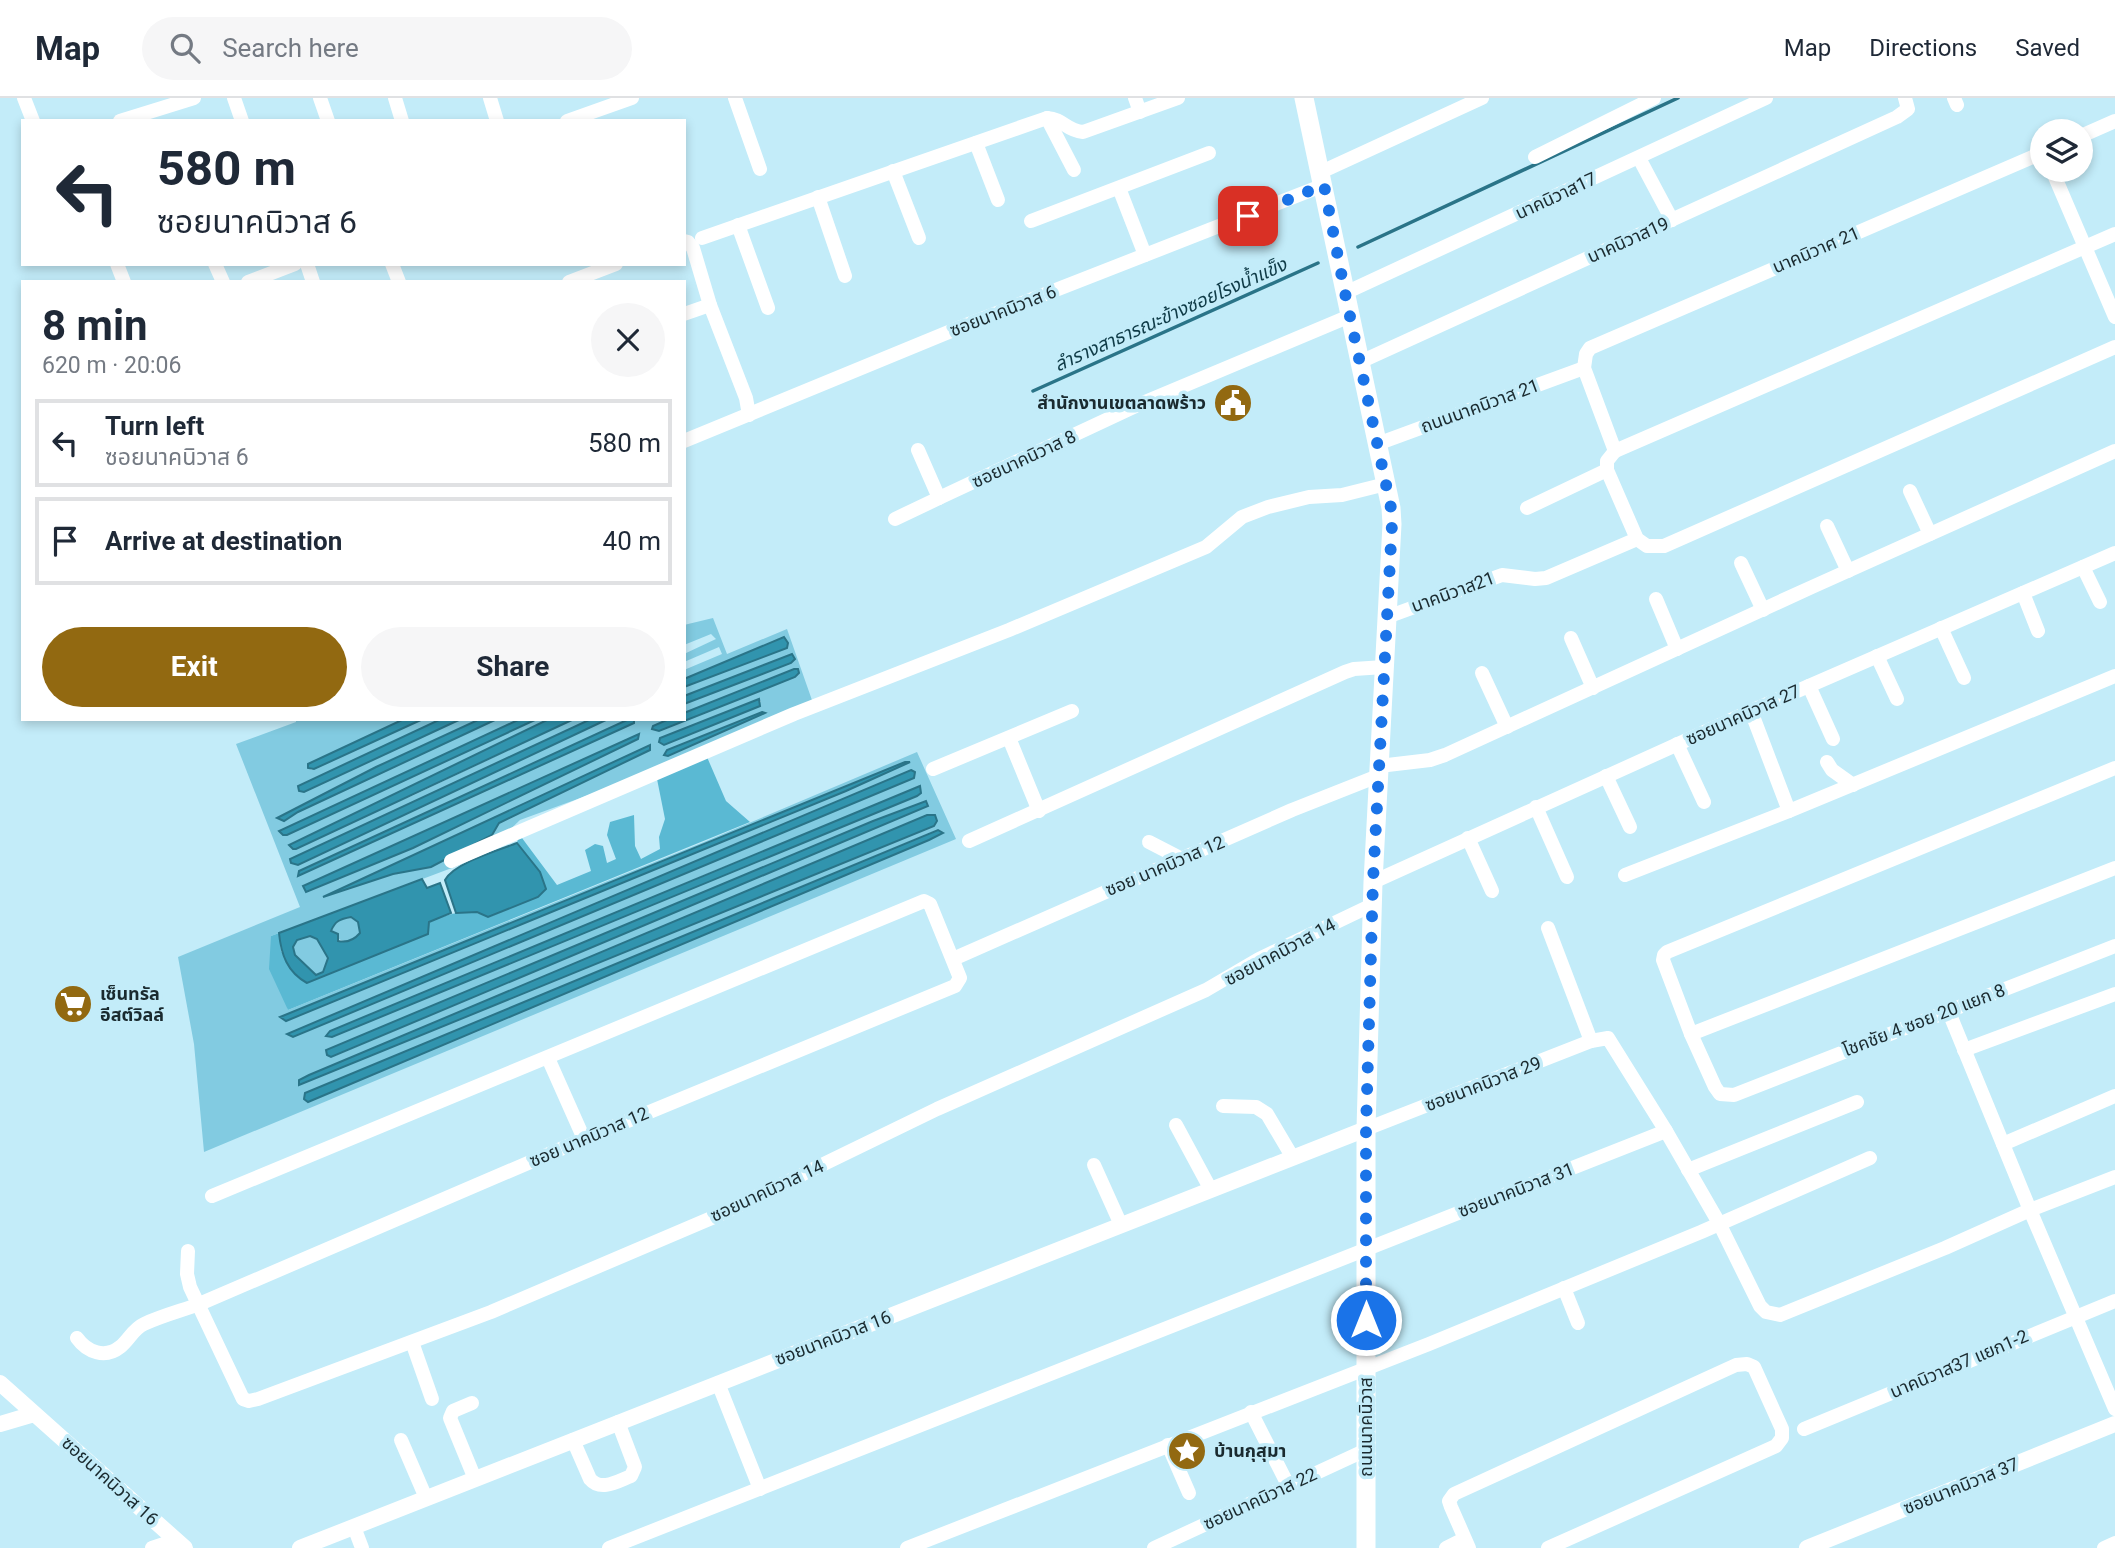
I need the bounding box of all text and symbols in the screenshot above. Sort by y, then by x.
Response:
search box [142,17,632,80]
text: Map [35,29,100,68]
icon: search [166,29,204,67]
text: Search here [222,33,359,63]
text: Map [1784,34,1831,62]
text: Directions [1869,34,1977,62]
text: Saved [2015,34,2080,62]
map controls [2030,119,2093,182]
button: layers [2030,119,2093,182]
text: 580 m [157,140,296,197]
icon: left [42,147,133,238]
street label: นาคนิวาส17 [1512,168,1600,223]
pin [1218,186,1278,246]
icon: arrive [1229,197,1267,235]
text: ซอยนาคนิวาส 6 [157,203,357,241]
street label: นาคนิวาส19 [1584,212,1672,267]
street label: นาคนิวาศ 21 [1769,222,1863,277]
water label: ลำรางสาธารณะข้างซอยโรงน้ำแข็ง [1050,251,1291,376]
street label: ซอยนาคนิวาส 6 [947,281,1059,340]
text: 8 min [42,301,148,350]
button: close [591,303,665,377]
text: 620 m · 20:06 [42,352,181,379]
street label: ถนนนาคนิวาส 21 [1418,374,1542,437]
public building icon: สำนักงานเขตลาดพร้าว [1212,382,1254,424]
place label: สำนักงานเขตลาดพร้าว [1037,392,1206,413]
text: Turn left [105,411,204,441]
icon: left [46,424,84,462]
street label: ซอยนาคนิวาส 8 [968,425,1079,492]
text: 580 m [588,428,661,458]
text: ซอยนาคนิวาส 6 [105,444,249,471]
icon: arrive [46,522,84,560]
text: Arrive at destination [105,526,342,556]
text: 40 m [603,526,661,556]
street label: นาคนิวาส21 [1408,567,1497,616]
button: Exit [42,627,347,707]
button: Share [361,627,665,707]
street label: ซอยนาคนิวาส 27 [1683,680,1803,749]
street label: ซอย นาคนิวาส 12 [1102,831,1227,900]
street label: ซอยนาคนิวาส 14 [1221,914,1339,990]
street label: โชคชัย 4 ซอย 20 แยก 8 [1840,979,2008,1060]
supermarket icon: เซ็นทรัล อีสต์วิลล์ [52,983,94,1025]
place label: เซ็นทรัล อีสต์วิลล์ [100,983,164,1025]
street label: ซอยนาคนิวาส 29 [1422,1052,1544,1115]
street label: ซอย นาคนิวาส 12 [526,1102,651,1171]
street label: ซอยนาคนิวาส 14 [707,1155,827,1226]
street label: ซอยนาคนิวาส 31 [1455,1158,1577,1221]
position arrow [1329,1283,1403,1357]
street label: ซอยนาคนิวาส 16 [772,1306,894,1369]
street label: นาคนิวาส37 แยก1-2 [1887,1325,2031,1402]
street label: ถนนนาคนิวาส [1355,1377,1376,1477]
place icon: บ้านกุสุมา [1166,1430,1208,1472]
street label: ซอยนาคนิวาส 16 [58,1432,163,1529]
place label: บ้านกุสุมา [1214,1440,1286,1462]
street label: ซอยนาคนิวาส 37 [1900,1453,2022,1518]
street label: ซอยนาคนิวาส 22 [1200,1463,1320,1534]

